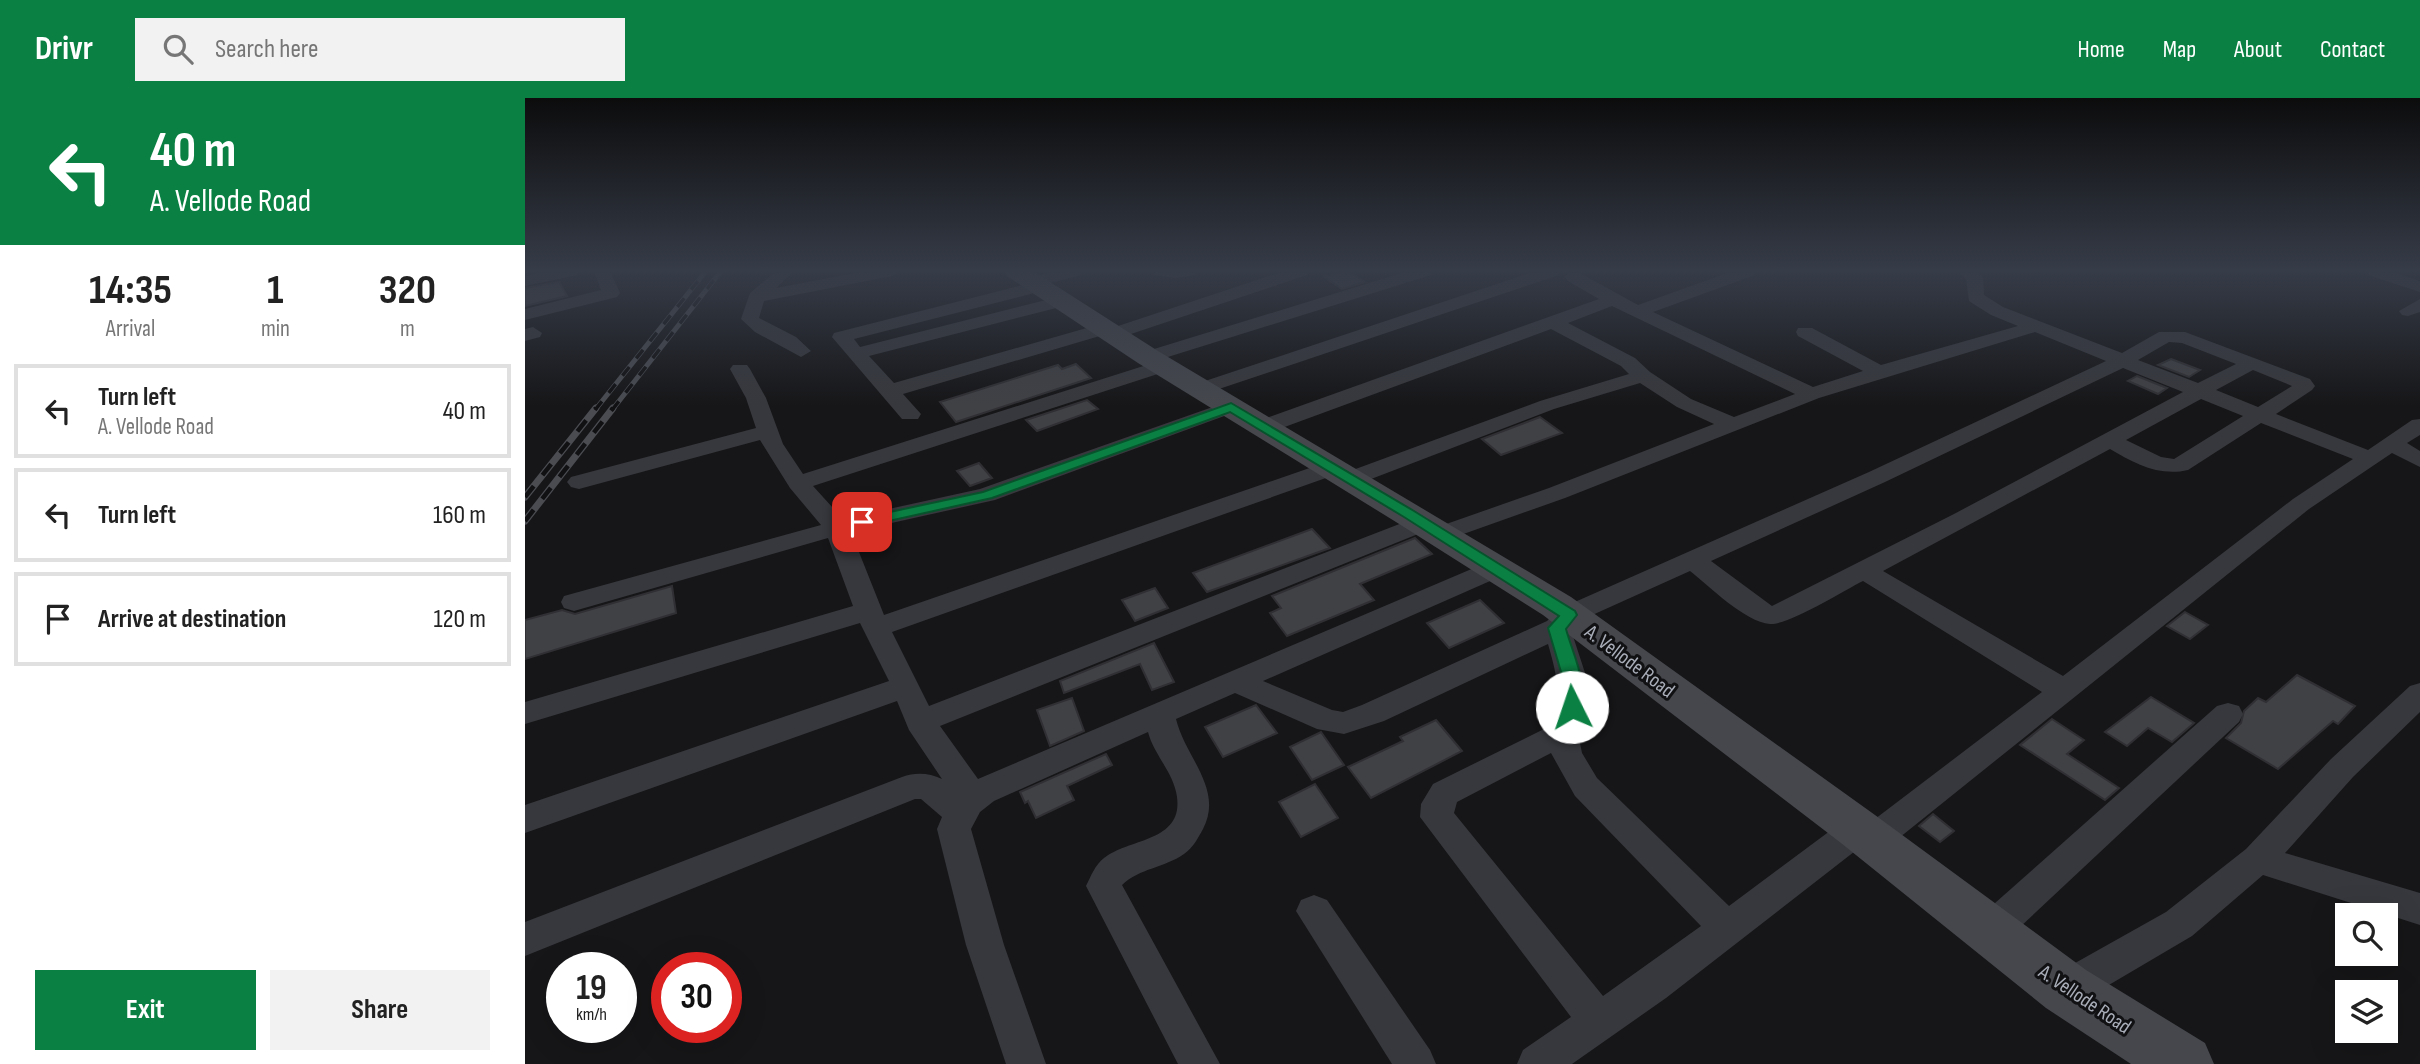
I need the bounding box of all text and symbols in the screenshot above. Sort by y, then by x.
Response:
search box [135,18,625,81]
text: Drivr [35,29,93,69]
icon: search [159,30,197,68]
text: Search here [215,34,318,65]
text: Home [2077,35,2125,64]
text: Map [2163,35,2196,64]
text: About [2234,35,2282,64]
text: Contact [2320,35,2385,64]
text: 40 m [150,122,236,181]
icon: left [35,126,126,217]
text: A. Vellode Road [150,182,311,221]
text: 14:35 [89,265,172,316]
text: 1 [267,265,284,316]
text: 320 [379,265,436,316]
text: Arrival [106,315,155,343]
text: min [261,315,290,343]
text: m [400,315,415,343]
text: Turn left [98,382,176,413]
icon: left [39,392,77,430]
text: 40 m [443,396,486,427]
text: A. Vellode Road [98,413,214,441]
pin [832,492,892,552]
icon: left [39,496,77,534]
text: Turn left [98,500,176,531]
text: 160 m [433,500,486,531]
icon: arrive [843,503,881,541]
icon: arrive [39,600,77,638]
text: Arrive at destination [98,604,286,635]
text: 120 m [433,604,486,635]
street label: A. Vellode Road [1579,619,1679,703]
position arrow [1535,670,1609,744]
map controls [2335,903,2398,1043]
button: search [2335,903,2398,966]
speed limit sign: 30 [651,952,742,1043]
street label: A. Vellode Road [2033,959,2136,1039]
text: 19 [576,967,607,1010]
button: Exit [35,970,256,1050]
button: Share [270,970,490,1050]
button: layers [2335,980,2398,1043]
text: km/h [576,1004,607,1025]

